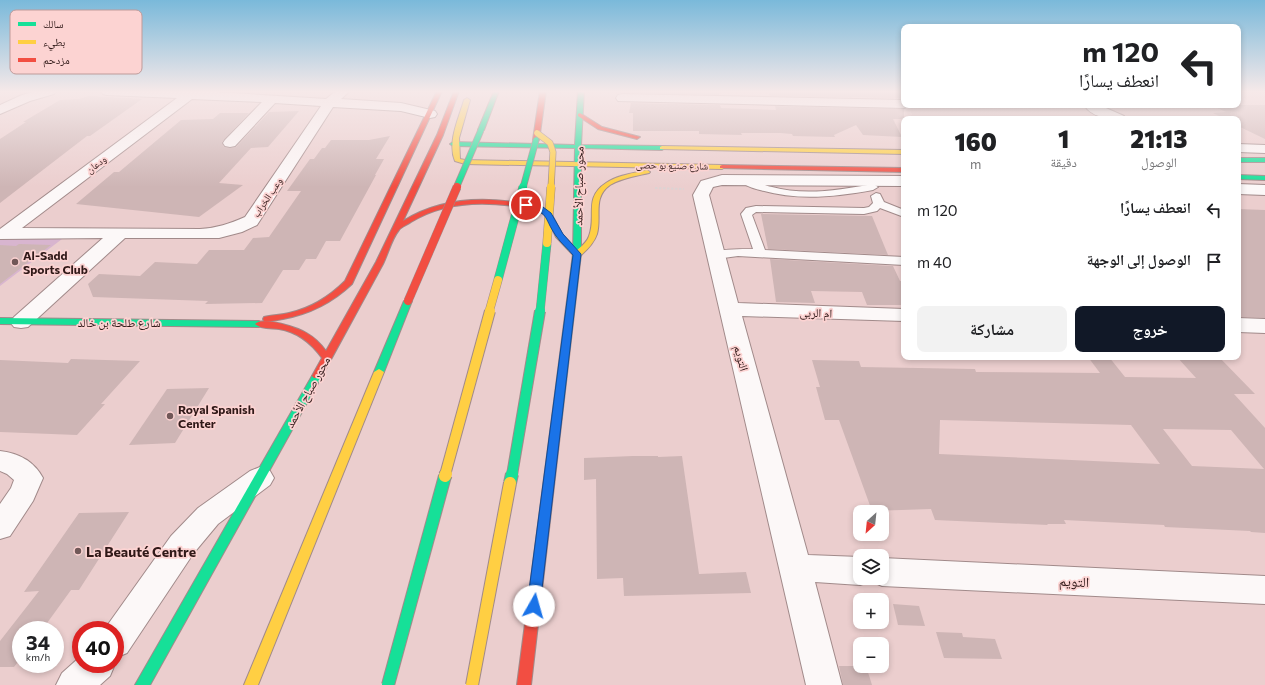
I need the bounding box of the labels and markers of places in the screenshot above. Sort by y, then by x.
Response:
pin [509,188,543,222]
place label: Al-Sadd Sports Club [23,248,88,276]
marker: Al-Sadd Sports Club [10,257,20,267]
place label: Royal Spanish Center [178,402,255,430]
marker: Royal Spanish Center [165,411,175,421]
place label: La Beauté Centre [86,543,196,560]
marker: La Beauté Centre [73,546,83,556]

